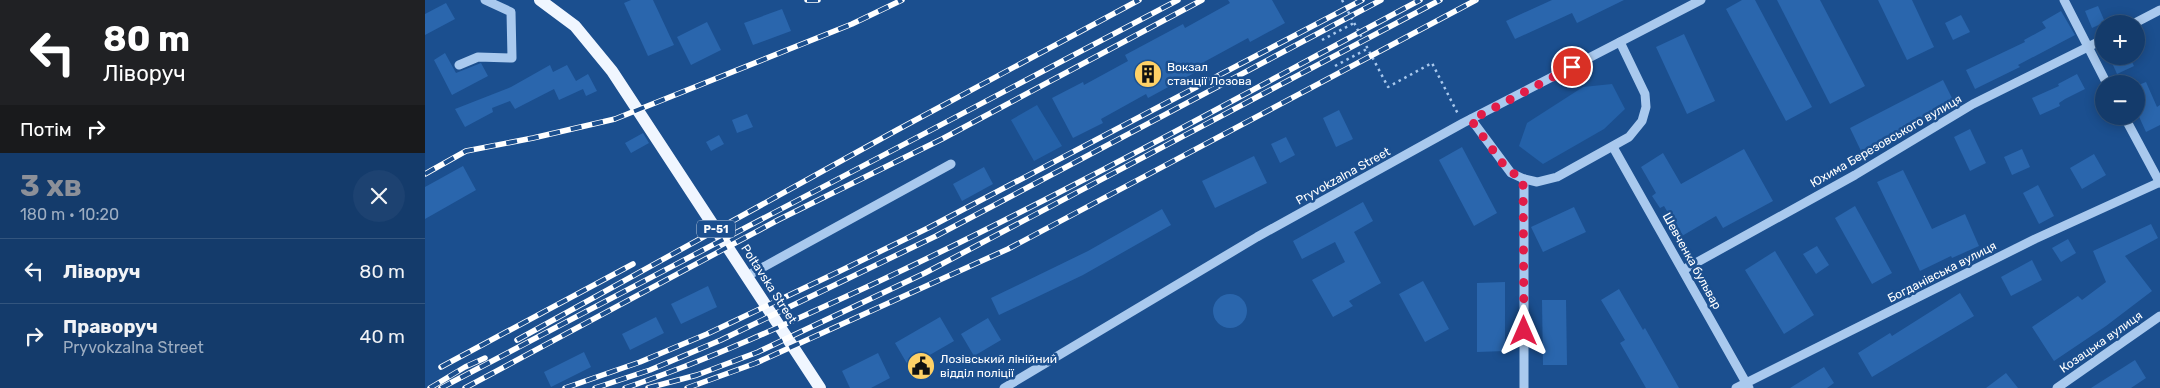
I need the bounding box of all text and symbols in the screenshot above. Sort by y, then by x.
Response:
map controls [2095,15,2145,125]
button: + [2095,15,2145,65]
text: 80 m [103,18,190,60]
icon: left [20,20,85,85]
pin [1551,46,1593,88]
icon: arrive [1558,53,1586,81]
building icon: Вокзал станції Лозова [1133,59,1163,89]
text: Ліворуч [103,60,186,87]
place label: Вокзал станції Лозова [1167,60,1252,88]
button: − [2095,75,2145,125]
street label: Юхима Березовського вулиця [1808,92,1964,190]
icon: right [82,115,110,143]
text: Потім [20,118,72,141]
street label: Pryvokzalna Street [1293,144,1393,208]
text: 3 хв [20,168,82,204]
button: close [353,170,405,222]
text: 180 m · 10:20 [20,205,119,224]
street label: Шевченка бульвар [1660,210,1724,312]
road number: Р-51 [697,220,735,238]
street label: Богданівська вулиця [1885,238,1999,306]
street label: Poltavska Street [738,242,800,326]
icon: left [20,257,48,285]
text: Ліворуч [63,260,140,283]
text: 80 m [359,260,405,283]
position arrow [1497,304,1549,356]
street label: Козацька вулиця [2057,308,2145,376]
text: Праворуч [63,315,158,338]
icon: right [20,322,48,350]
text: 40 m [360,325,405,348]
text: Pryvokzalna Street [63,338,204,357]
public building icon: Лозівський лінійний відділ поліції [906,351,936,381]
place label: Лозівський лінійний відділ поліції [940,352,1057,380]

